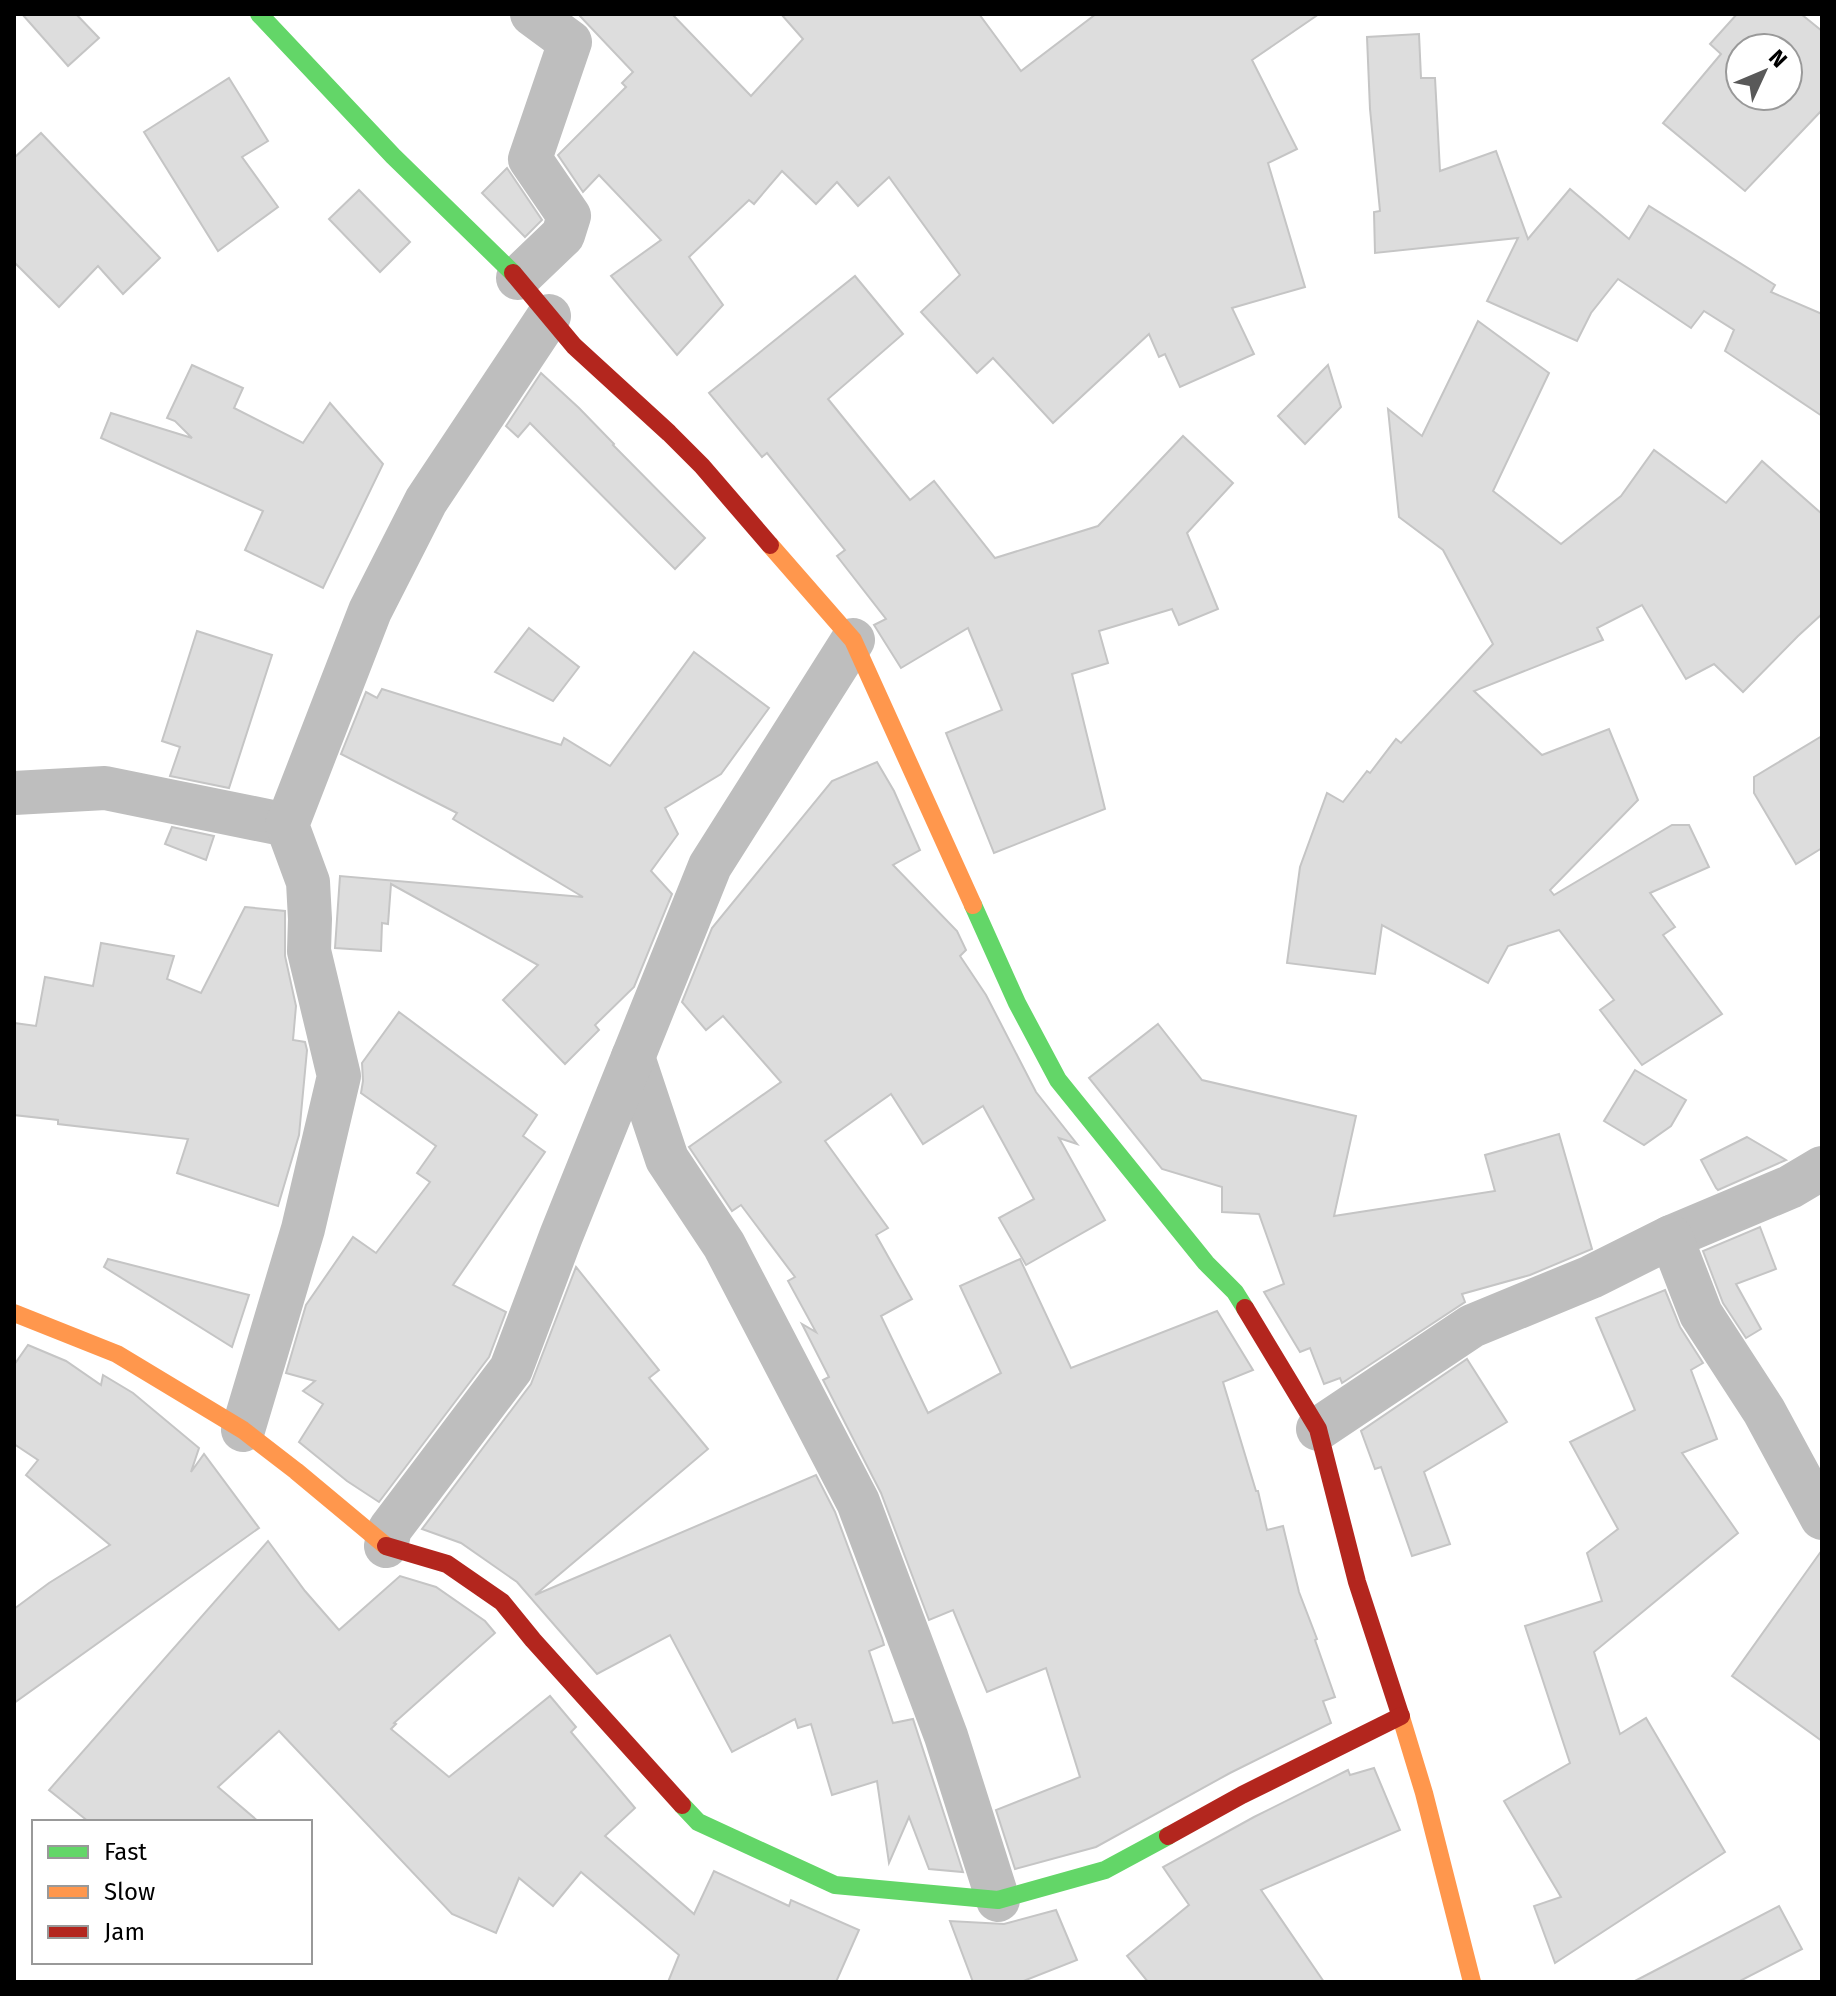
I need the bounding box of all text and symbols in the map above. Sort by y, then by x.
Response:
north arrow [1724,32,1804,112]
text: N [1763,44,1793,73]
legend [32,1820,312,1964]
text: Fast [104,1838,147,1866]
text: Slow [104,1878,155,1906]
text: Jam [104,1918,145,1946]

